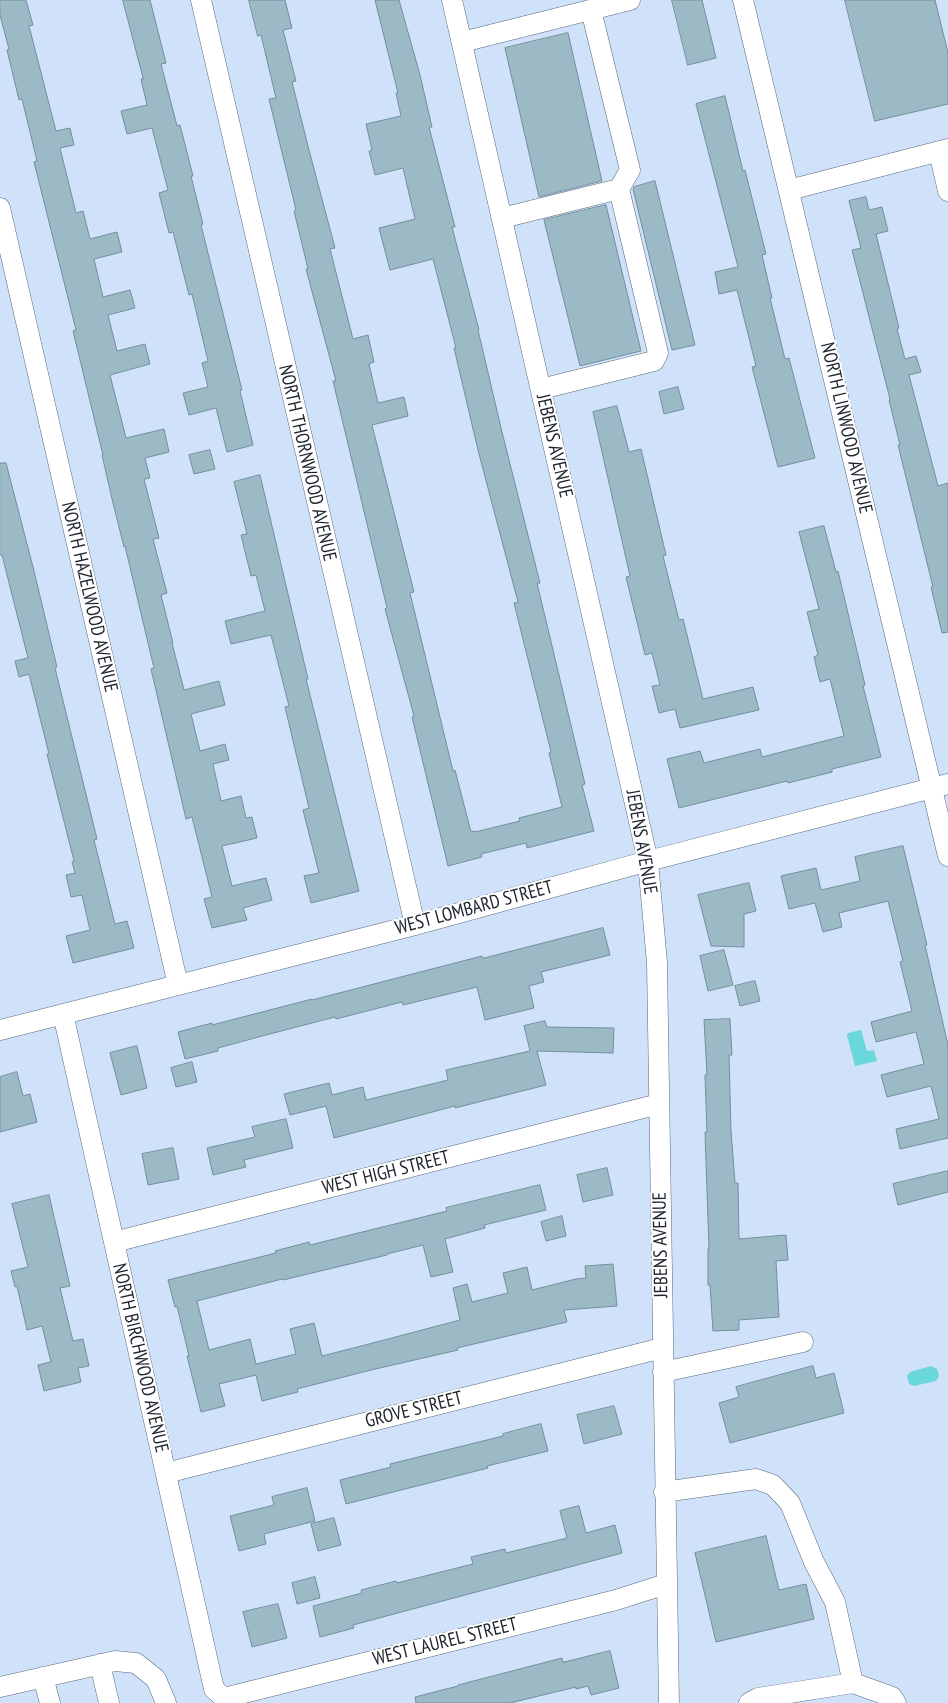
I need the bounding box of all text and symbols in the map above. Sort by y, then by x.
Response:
street label: NORTH LINWOOD AVENUE [815,340,877,516]
street label: NORTH THORNWOOD AVENUE [273,363,341,563]
street label: JEBENS AVENUE [531,392,577,500]
street label: NORTH HAZELWOOD AVENUE [56,500,122,694]
street label: JEBENS AVENUE [621,788,661,896]
street label: WEST LOMBARD STREET [393,876,555,940]
street label: WEST HIGH STREET [320,1146,452,1200]
street label: JEBENS AVENUE [649,1192,673,1298]
street label: NORTH BIRCHWOOD AVENUE [107,1261,173,1455]
street label: GROVE STREET [363,1387,465,1433]
street label: WEST LAUREL STREET [370,1613,520,1671]

